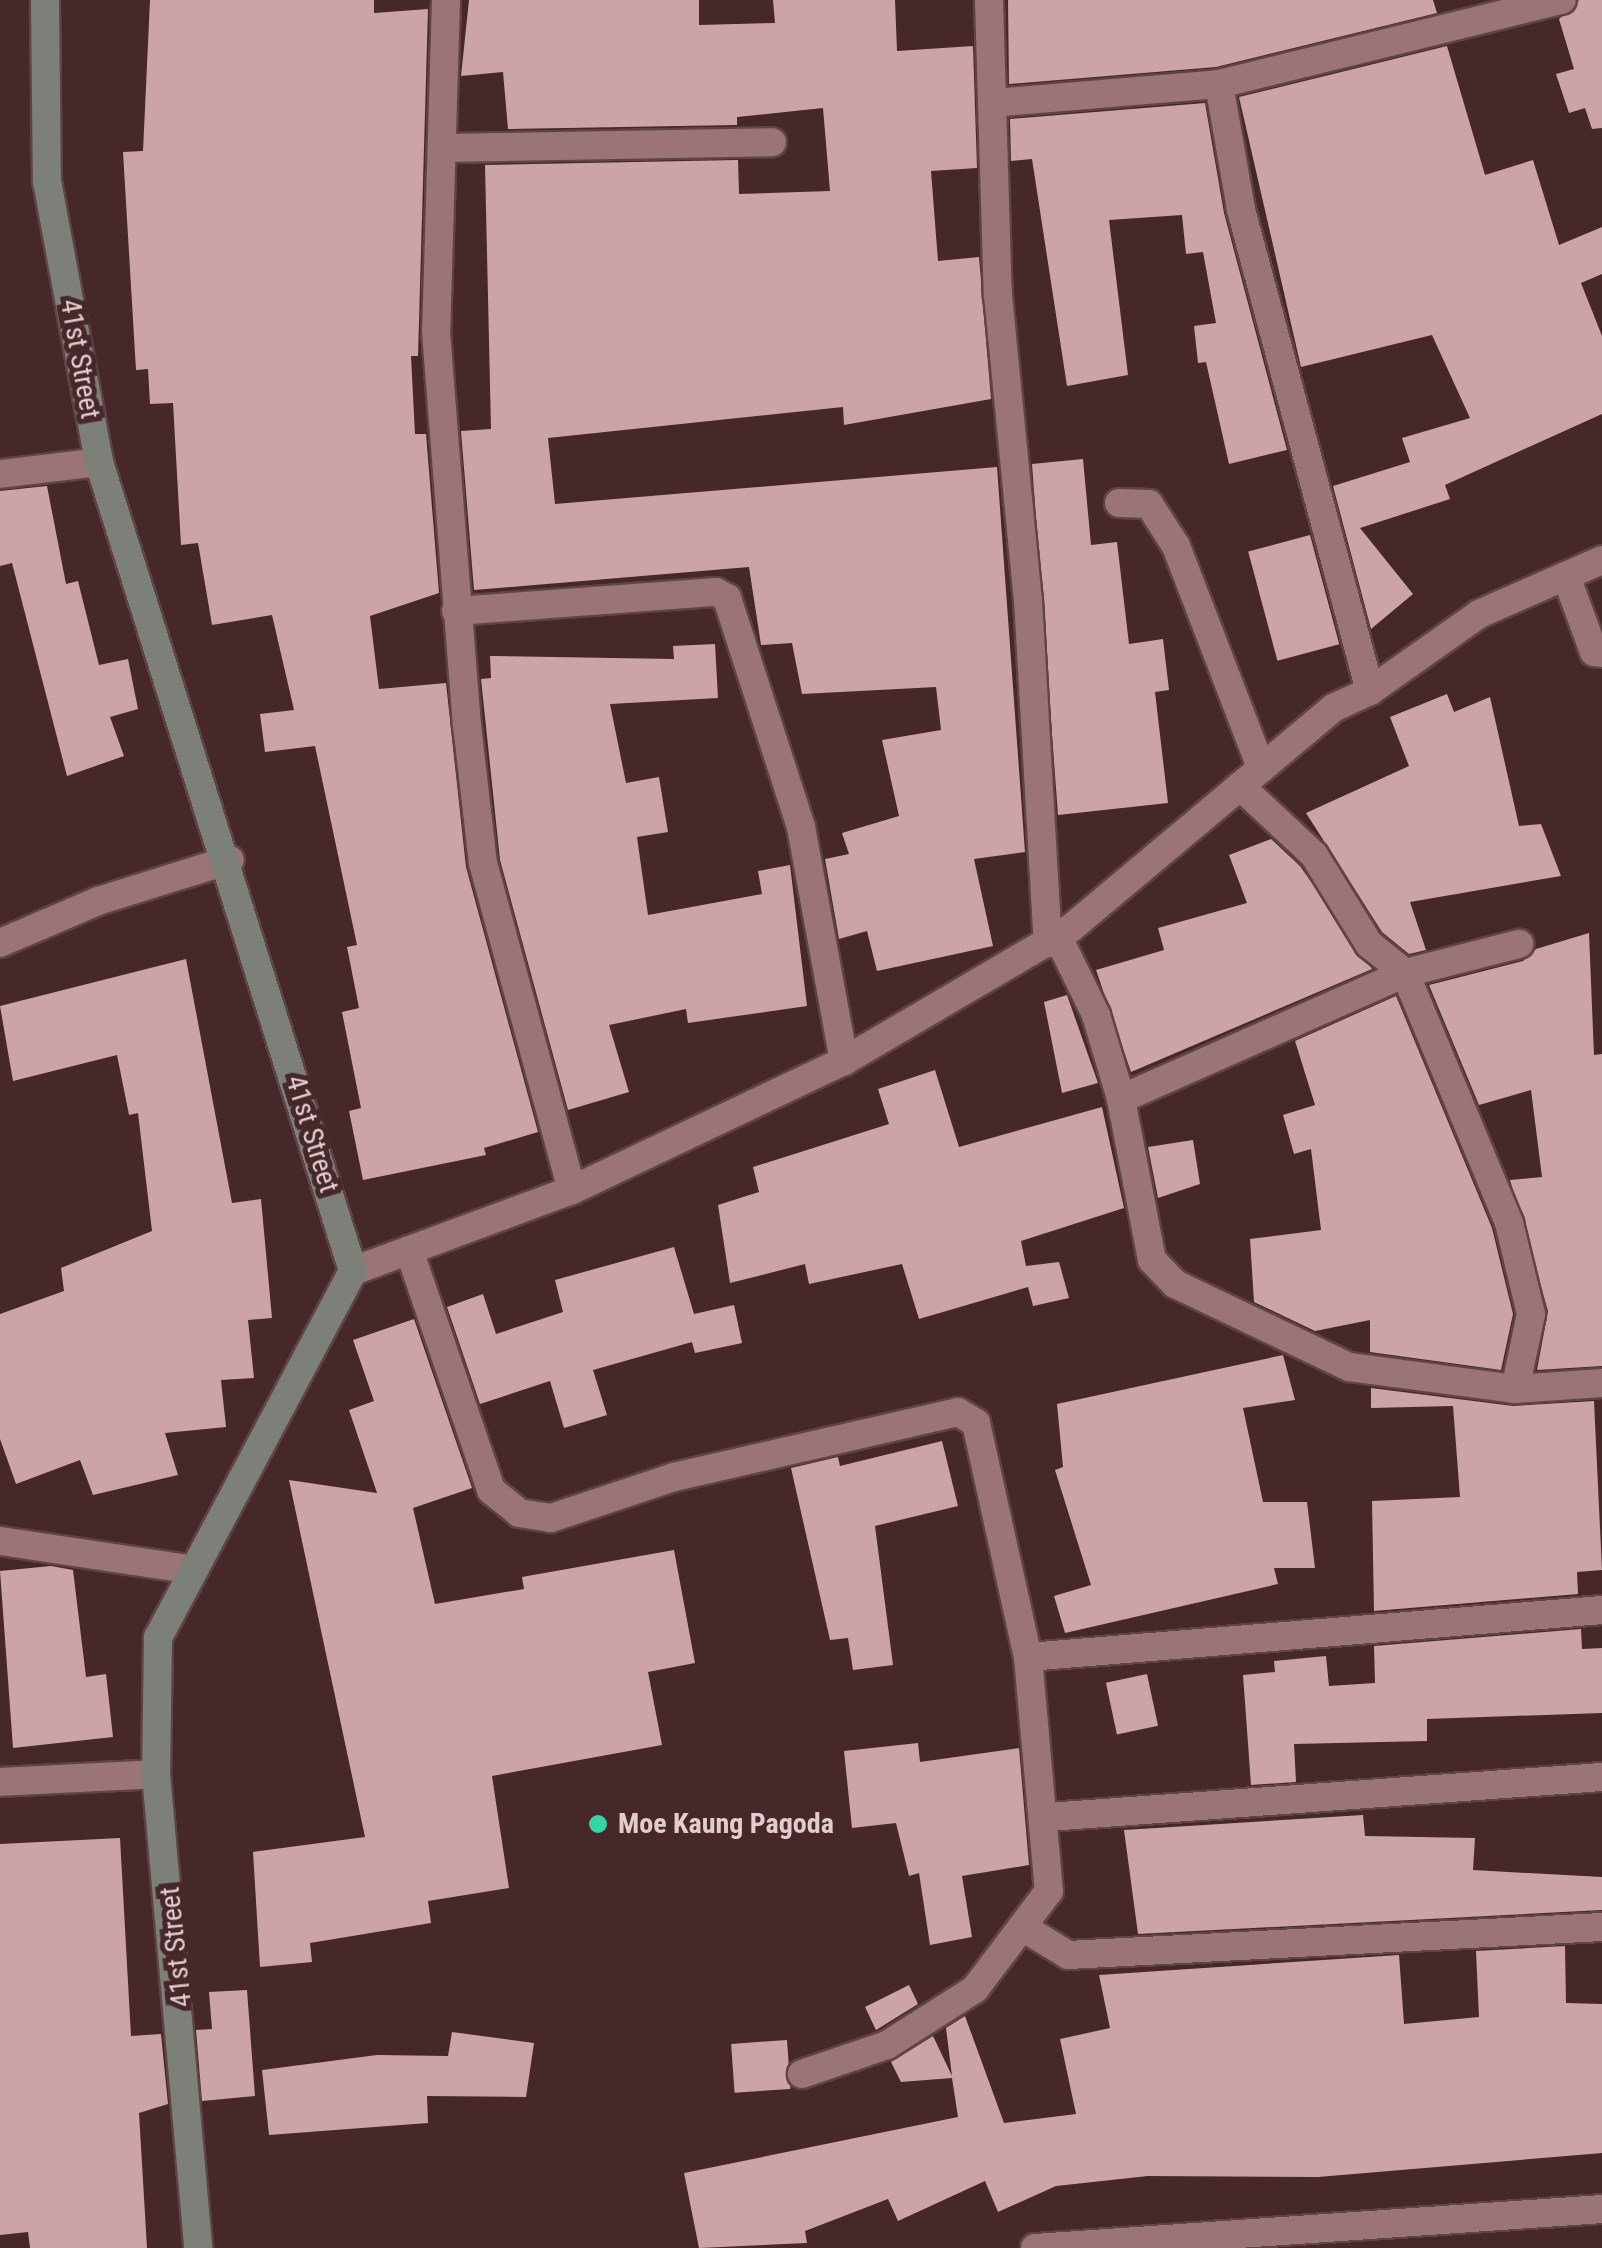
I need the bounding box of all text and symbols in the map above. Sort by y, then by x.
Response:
street label: 41st Street [53,297,107,421]
street label: 41st Street [278,1071,346,1197]
place label: Moe Kaung Pagoda [618,1807,834,1841]
marker: Moe Kaung Pagoda [587,1813,609,1835]
street label: 41st Street [153,1885,199,2009]

